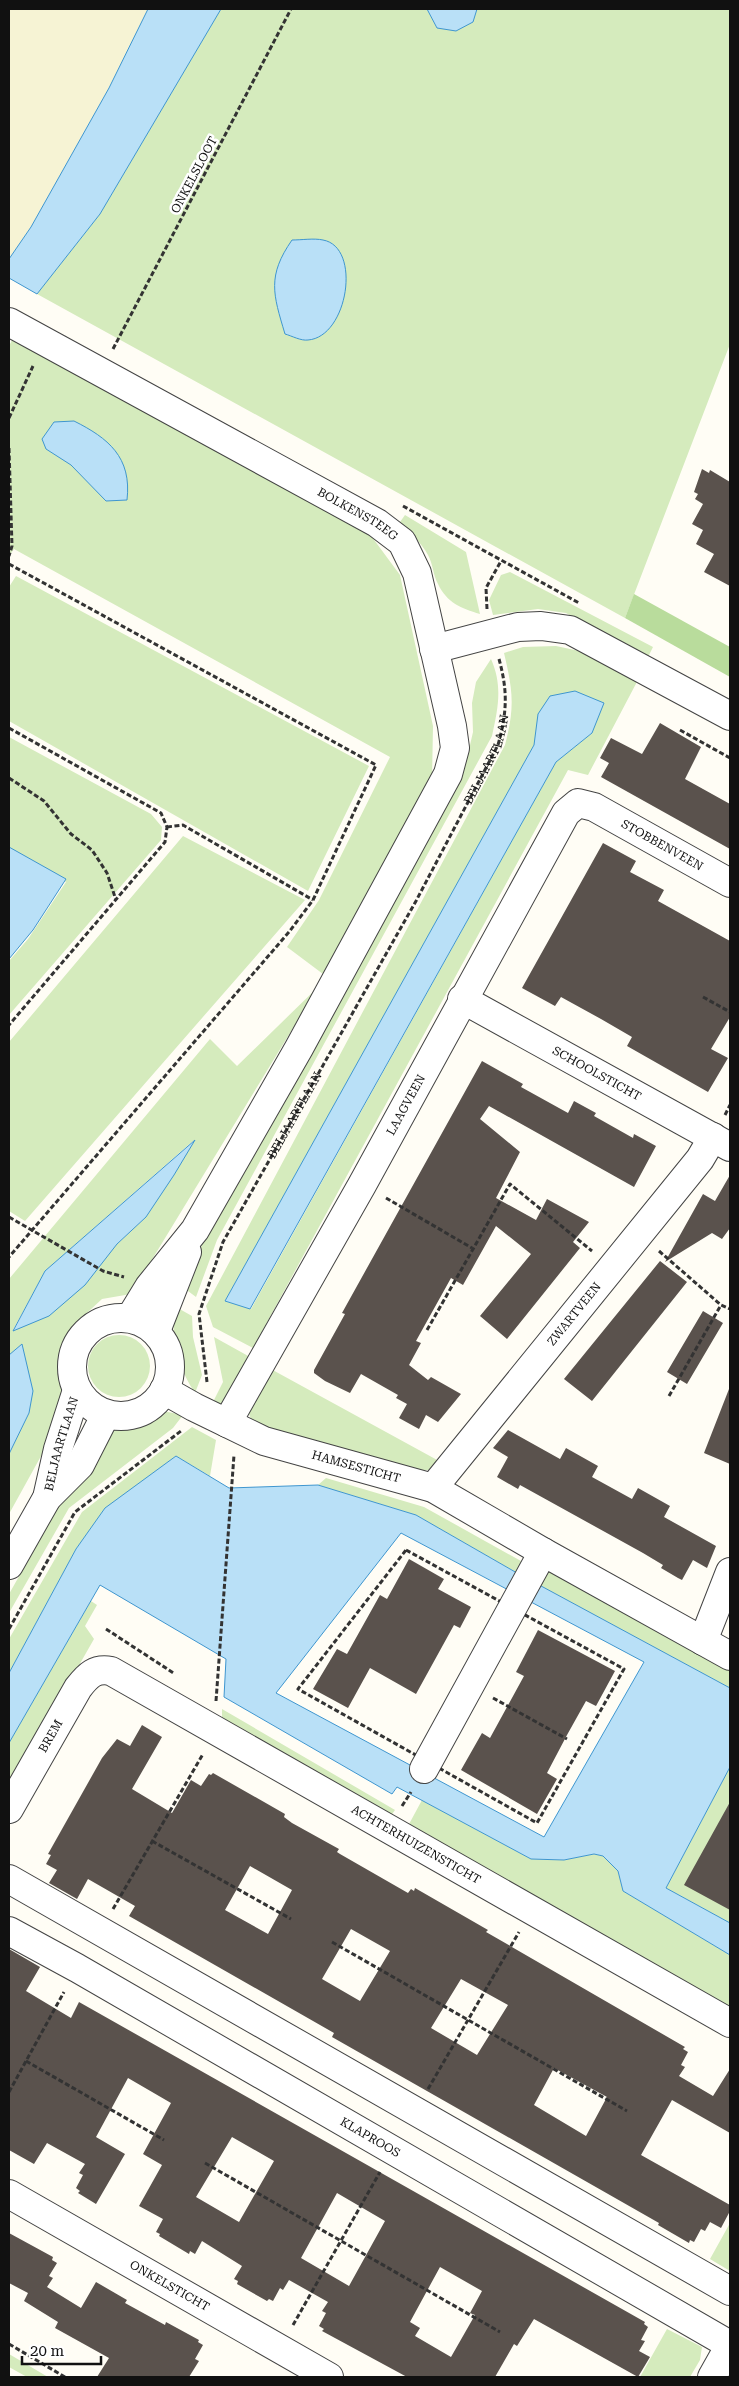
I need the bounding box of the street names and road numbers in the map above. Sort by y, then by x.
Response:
street label: ONKELSLOOT [168,134,220,216]
street label: BOLKENSTEEG [315,485,401,544]
street label: BELJAARTLAAN [461,713,511,807]
street label: STOBBENVEEN [619,817,706,874]
street label: SCHOOLSTICHT [550,1043,644,1103]
street label: BELJAARTLAAN [265,1069,325,1161]
street label: LAAGVEEN [384,1072,428,1138]
street label: ZWARTVEEN [544,1279,604,1348]
street label: BELJAARTLAAN [42,1395,81,1492]
street label: HAMSESTICHT [310,1448,402,1486]
street label: BREM [36,1717,65,1755]
street label: ACHTERHUIZENSTICHT [349,1802,483,1887]
street label: KLAPROOS [338,2114,403,2160]
street label: ONKELSTICHT [127,2258,212,2314]

